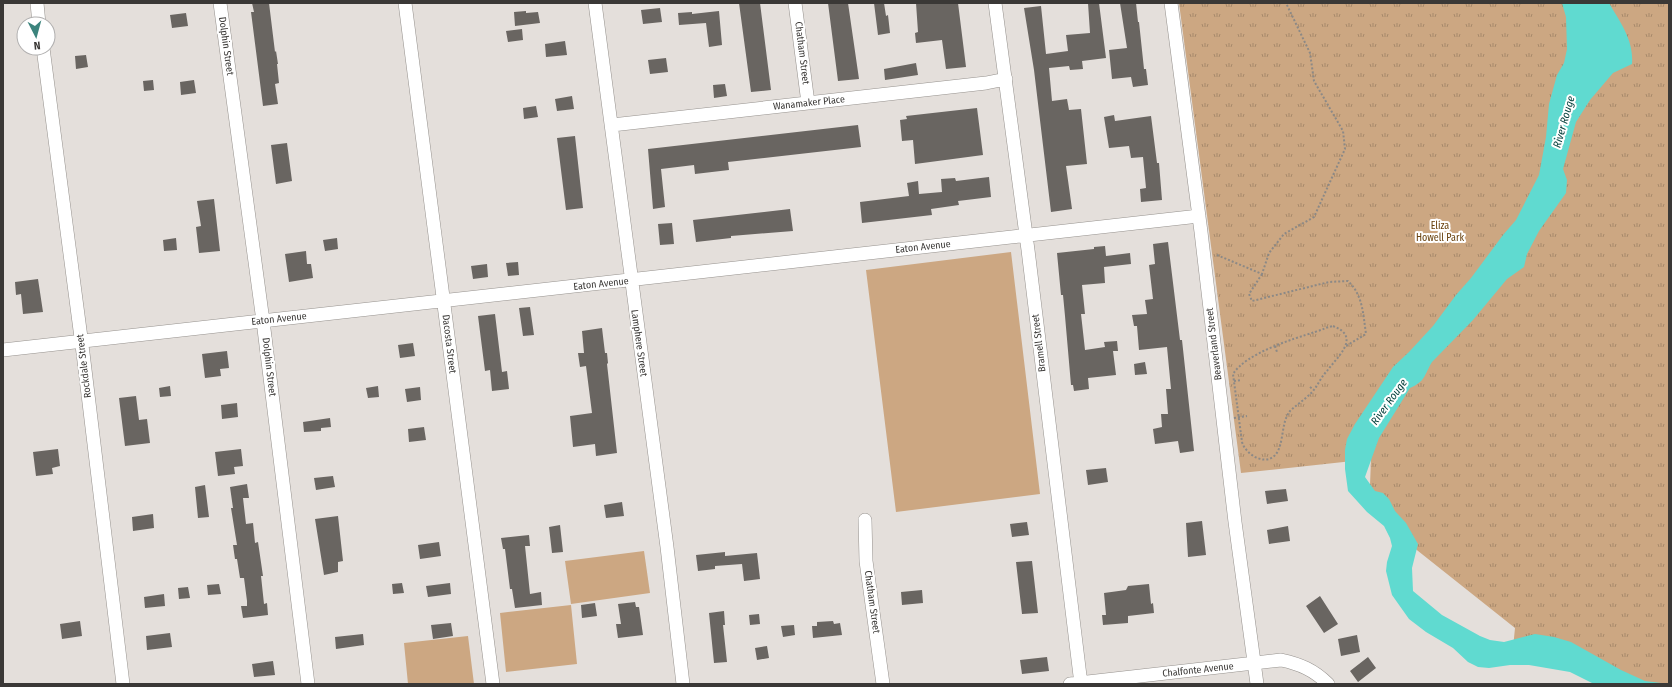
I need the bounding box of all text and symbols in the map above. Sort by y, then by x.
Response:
north arrow [16,16,56,56]
street label: Dolphin Street [216,16,236,77]
street label: Chatham Street [792,21,812,86]
text: N [33,39,41,52]
street label: Wanamaker Place [773,93,845,113]
water label: River Rouge [1550,95,1578,149]
park label: Eliza Howell Park [1416,220,1464,244]
street label: Eaton Avenue [895,238,951,256]
street label: Eaton Avenue [573,275,629,293]
street label: Beaverland Street [1204,306,1224,381]
street label: Lamphere Street [628,309,650,378]
street label: Eaton Avenue [251,310,307,328]
street label: Bramell Street [1029,313,1049,373]
street label: Dacosta Street [439,314,459,375]
street label: Rockdale Street [74,333,94,399]
street label: Dolphin Street [259,337,279,398]
water label: River Rouge [1368,377,1410,427]
street label: Chatham Street [862,570,882,635]
street label: Chalfonte Avenue [1162,660,1234,680]

